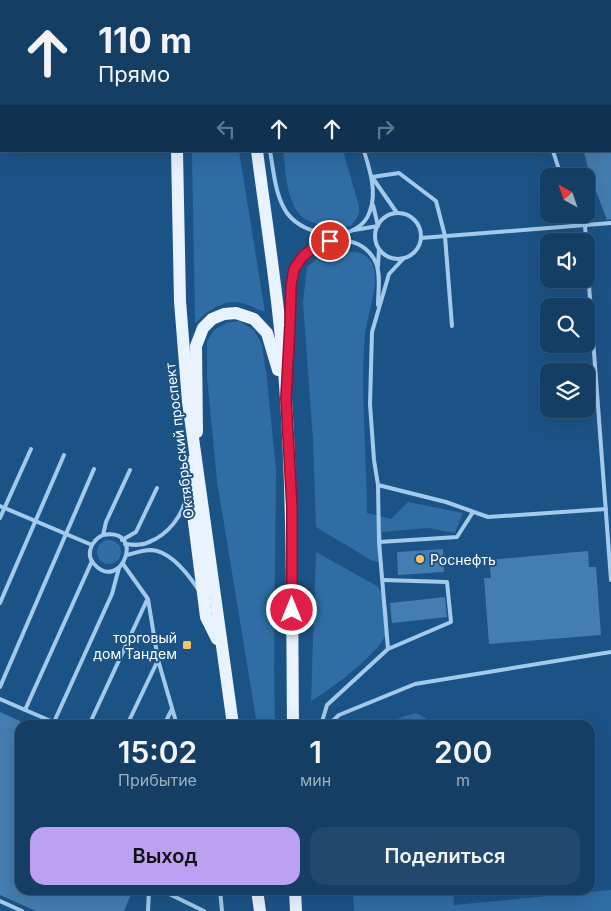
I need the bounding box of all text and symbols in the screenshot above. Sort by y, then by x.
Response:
text: 110 m [98,19,192,61]
icon: ahead [15,20,80,85]
text: Прямо [98,61,170,87]
icon: left [212,115,240,143]
icon: ahead [265,115,293,143]
icon: ahead [318,115,346,143]
icon: right [371,115,399,143]
north arrow [540,168,595,222]
map controls [540,168,595,418]
pin [309,220,351,262]
icon: arrive [316,227,344,255]
button: sound [540,233,595,288]
button: search [540,298,595,353]
street label: Октябрьский проспект [161,362,197,520]
button: layers [540,363,595,418]
place label: Роснефть [430,551,496,568]
marker: Роснефть [414,553,426,565]
position arrow [265,583,317,635]
place label: торговый дом Тандем [93,629,177,662]
marker: торговый дом Тандем [181,639,193,651]
text: 15:02 [118,734,197,770]
text: 1 [309,734,322,770]
text: 200 [434,734,492,770]
text: Прибытие [118,770,197,790]
text: мин [300,770,331,790]
text: m [456,770,470,790]
button: Выход [30,827,300,885]
button: Поделиться [310,827,580,885]

